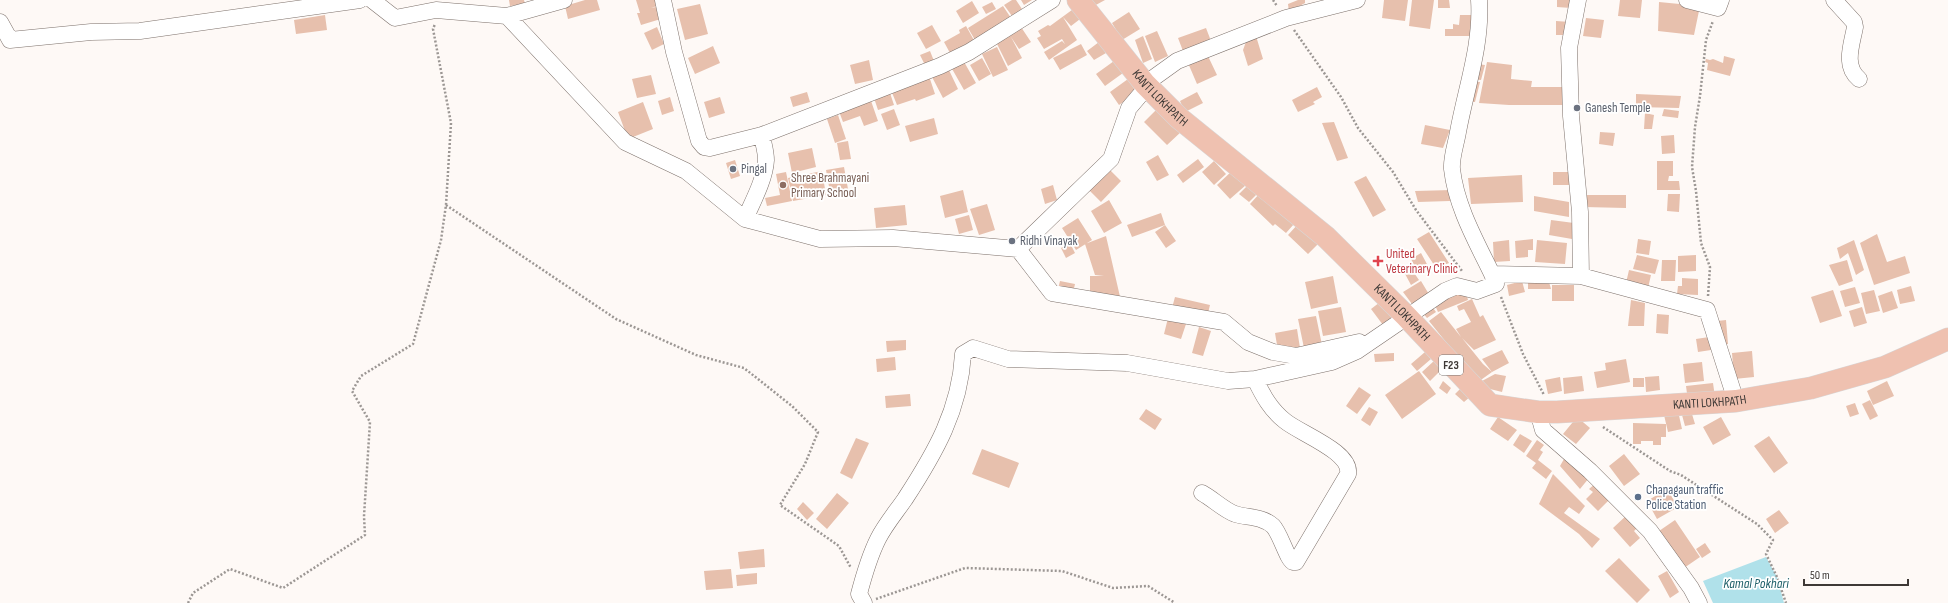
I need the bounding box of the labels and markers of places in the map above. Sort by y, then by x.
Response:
place label: Ganesh Temple [1585,100,1651,116]
marker: Ganesh Temple [1572,103,1582,113]
place label: Pingal [741,161,767,177]
marker: Pingal [728,164,738,174]
place label: Shree Brahmayani Primary School [791,170,869,201]
marker: Shree Brahmayani Primary School [778,180,788,190]
place label: Ridhi Vinayak [1020,233,1077,249]
marker: Ridhi Vinayak [1007,236,1017,246]
place label: United Veterinary Clinic [1386,246,1458,277]
marker: United Veterinary Clinic [1373,256,1383,266]
place label: Chapagaun traffic Police Station [1646,482,1724,513]
marker: Chapagaun traffic Police Station [1633,492,1643,502]

